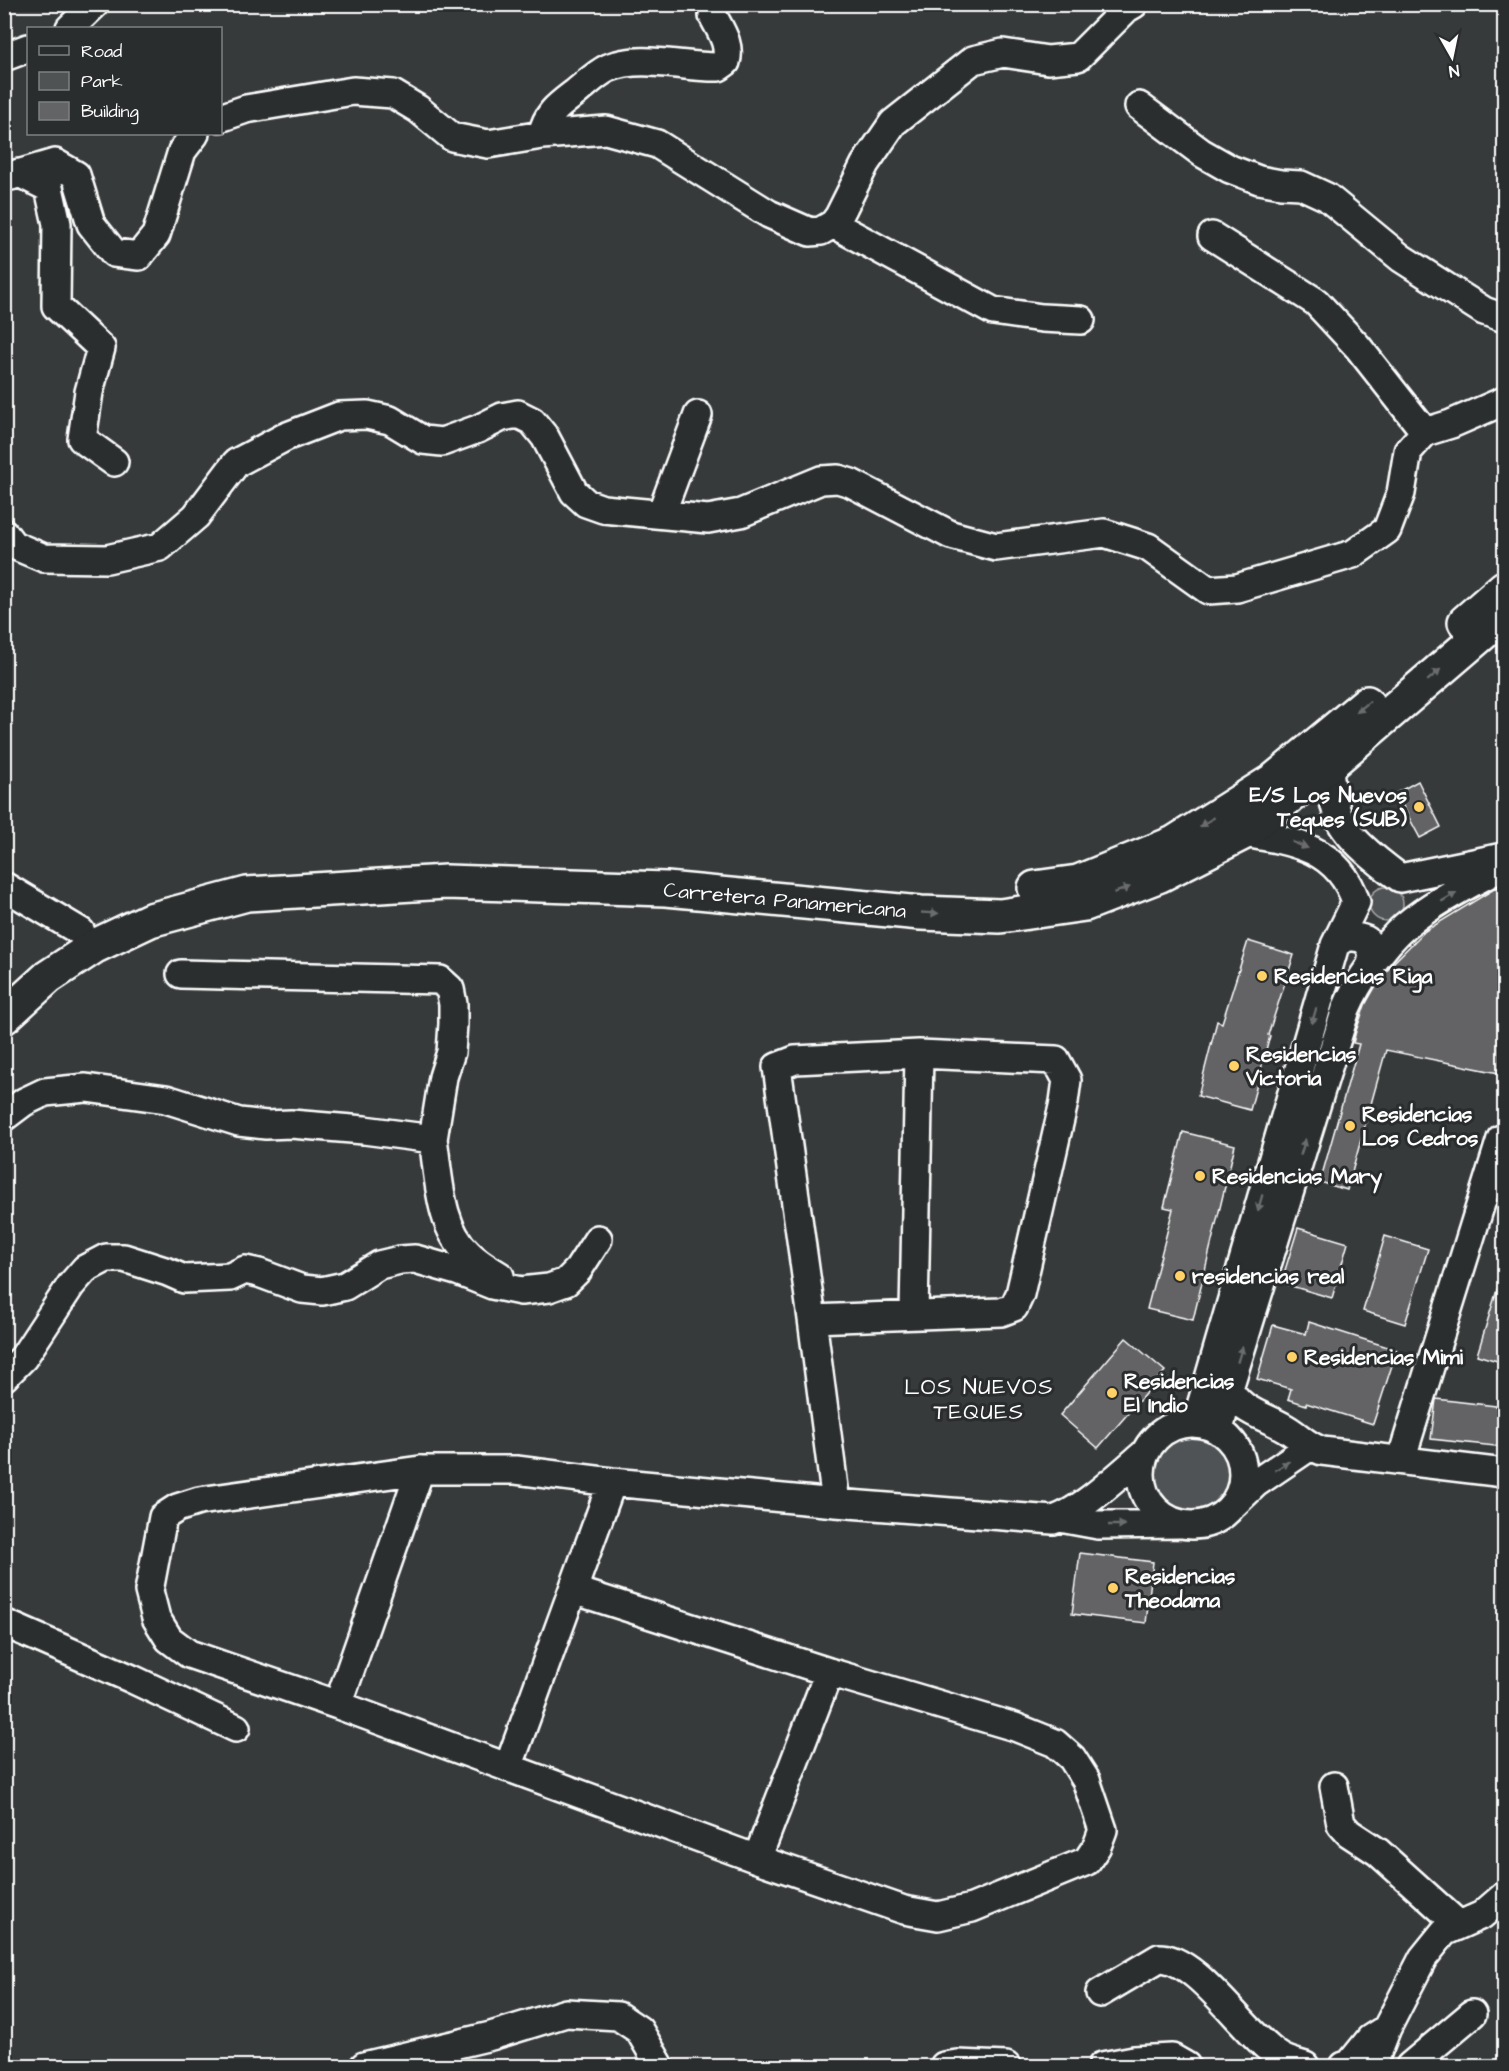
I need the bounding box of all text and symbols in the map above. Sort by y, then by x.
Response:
legend [27,27,222,135]
north arrow [1422,27,1482,87]
text: Road [81,39,122,64]
text: N [1448,59,1461,82]
text: Park [81,69,123,94]
text: Building [81,99,139,125]
one-way arrow [1426,669,1442,682]
one-way arrow [1355,700,1371,713]
place label: E/S Los Nuevos Teques (SUB) [1249,781,1408,835]
marker: E/S Los Nuevos Teques (SUB) [1412,800,1426,814]
one-way arrow [1199,817,1215,828]
one-way arrow [1291,841,1309,851]
street label: Carretera Panamericana [662,875,908,926]
one-way arrow [1113,885,1131,895]
one-way arrow [1441,892,1457,903]
one-way arrow [921,909,940,918]
place label: Residencias Riga [1274,962,1433,993]
marker: Residencias Riga [1255,969,1269,983]
one-way arrow [1309,1007,1318,1025]
place label: Residencias Victoria [1245,1040,1357,1093]
marker: Residencias Victoria [1227,1059,1241,1073]
place label: Residencias Los Cedros [1362,1100,1479,1153]
marker: Residencias Los Cedros [1343,1119,1357,1133]
one-way arrow [1299,1138,1308,1156]
place label: Residencias Mary [1212,1162,1382,1194]
marker: Residencias Mary [1193,1169,1207,1183]
one-way arrow [1255,1194,1264,1212]
place label: residencias real [1192,1262,1345,1291]
marker: residencias real [1173,1269,1187,1283]
place label: Residencias Mimi [1304,1343,1464,1372]
one-way arrow [1236,1345,1245,1363]
marker: Residencias Mimi [1285,1350,1299,1364]
place label: Residencias El Indio [1124,1367,1235,1420]
district label: LOS NUEVOS TEQUES [904,1372,1054,1428]
marker: Residencias El Indio [1105,1386,1119,1400]
one-way arrow [1274,1461,1290,1472]
one-way arrow [1108,1521,1127,1530]
place label: Residencias Theodama [1124,1562,1236,1615]
marker: Residencias Theodama [1106,1581,1120,1595]

